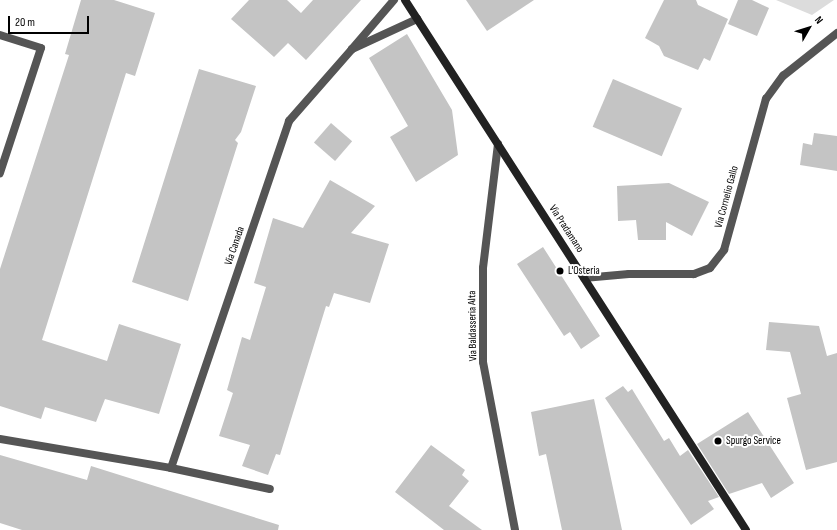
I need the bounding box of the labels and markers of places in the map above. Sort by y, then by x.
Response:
place label: L'Osteria [568,264,600,278]
marker: L'Osteria [555,266,565,276]
place label: Spurgo Service [726,434,781,448]
marker: Spurgo Service [713,436,723,446]

